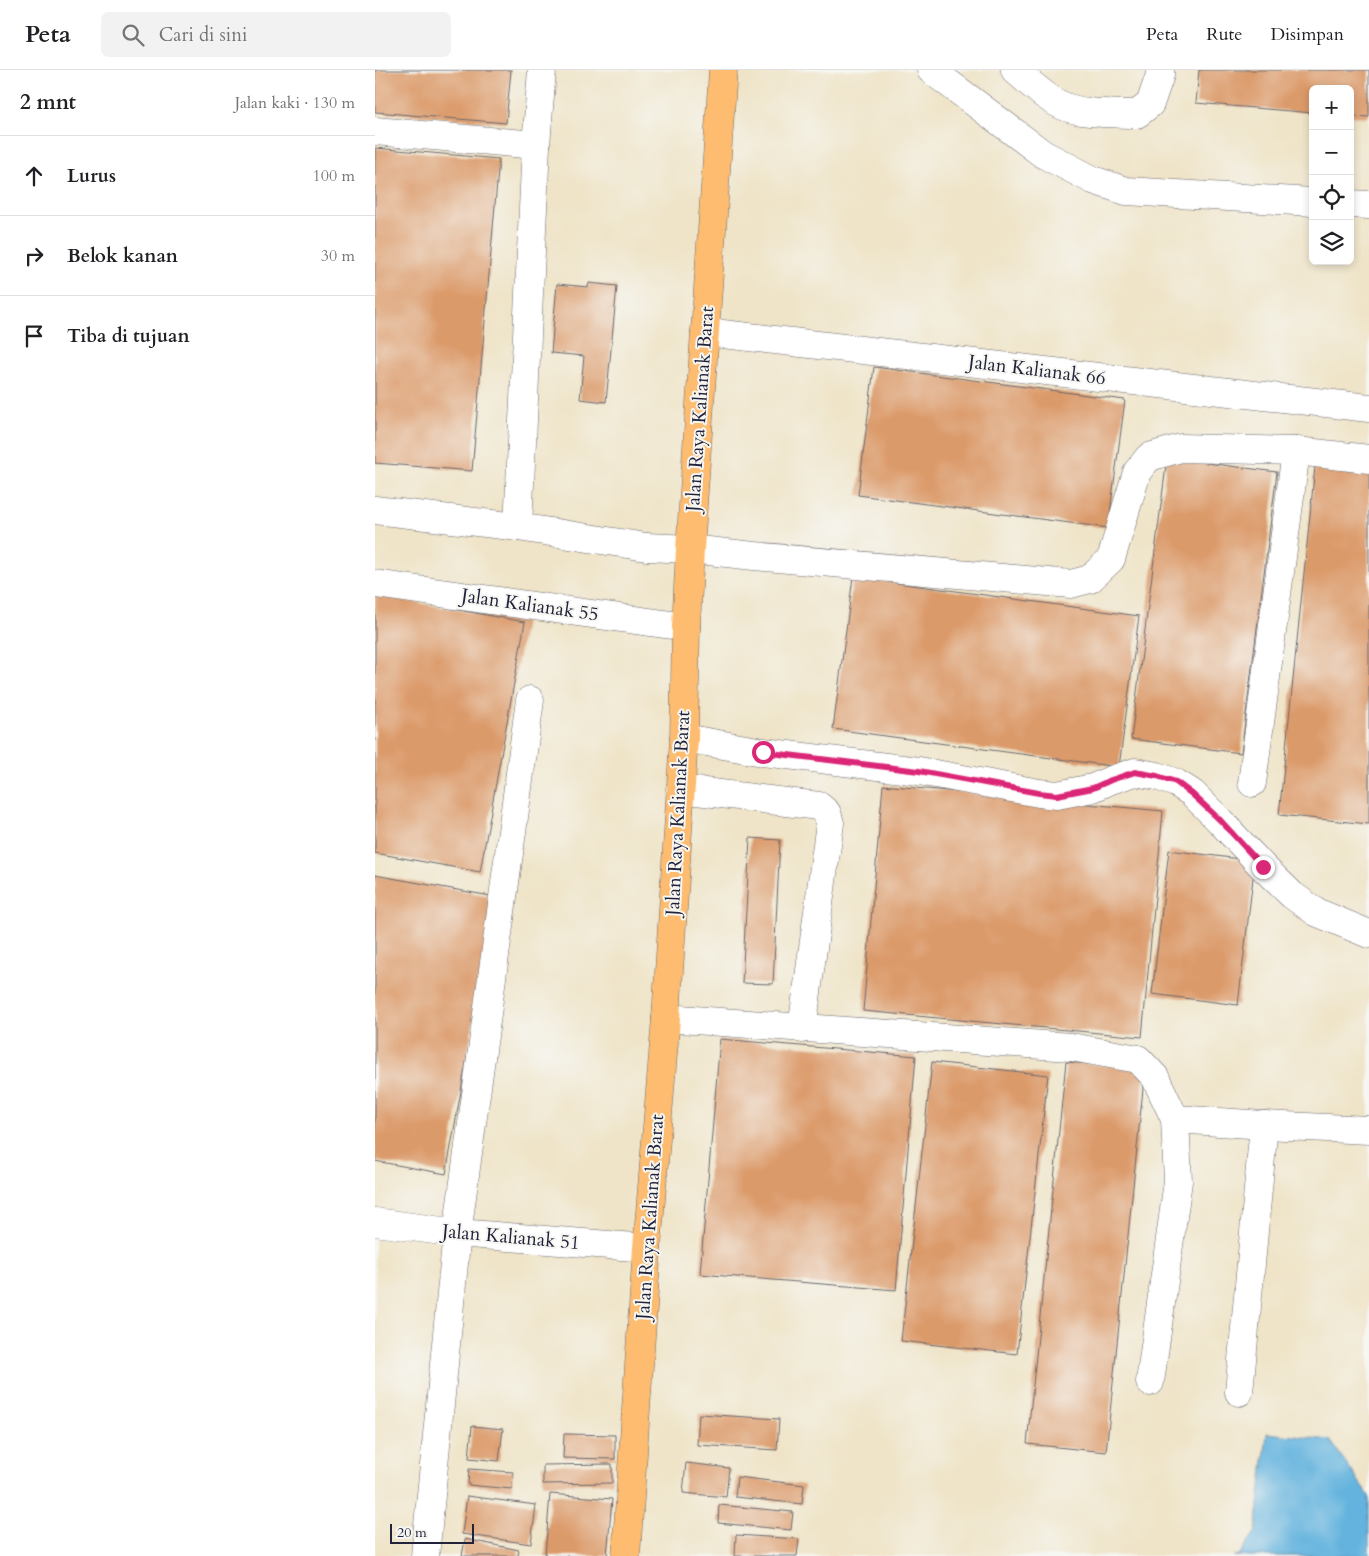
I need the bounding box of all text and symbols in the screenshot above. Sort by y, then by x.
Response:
search box [101,12,451,57]
text: Peta [25,18,71,51]
icon: search [119,21,147,49]
text: Cari di sini [159,22,247,48]
text: Peta [1146,22,1178,47]
text: Rute [1206,22,1242,47]
text: Disimpan [1270,22,1344,47]
map controls [1309,85,1354,265]
button: + [1309,85,1354,130]
text: 2 mnt [20,88,76,117]
text: Jalan kaki · 130 m [235,92,355,114]
button: − [1309,130,1354,175]
icon: ahead [20,162,48,190]
text: Lurus [67,163,116,189]
text: 100 m [313,165,355,187]
button: locate [1309,175,1354,220]
button: layers [1309,220,1354,265]
icon: right [20,242,48,270]
text: Belok kanan [67,243,178,269]
text: 30 m [321,245,355,267]
street label: Jalan Raya Kalianak Barat [680,306,720,515]
icon: arrive [20,322,48,350]
text: Tiba di tujuan [67,323,190,349]
street label: Jalan Kalianak 66 [964,348,1107,391]
street label: Jalan Kalianak 55 [457,582,600,627]
street label: Jalan Raya Kalianak Barat [659,710,696,919]
route start [752,741,775,764]
route end [1252,856,1275,879]
street label: Jalan Raya Kalianak Barat [630,1114,670,1323]
street label: Jalan Kalianak 51 [438,1218,581,1256]
scale bar [390,1521,474,1544]
text: 20 m [397,1523,427,1542]

